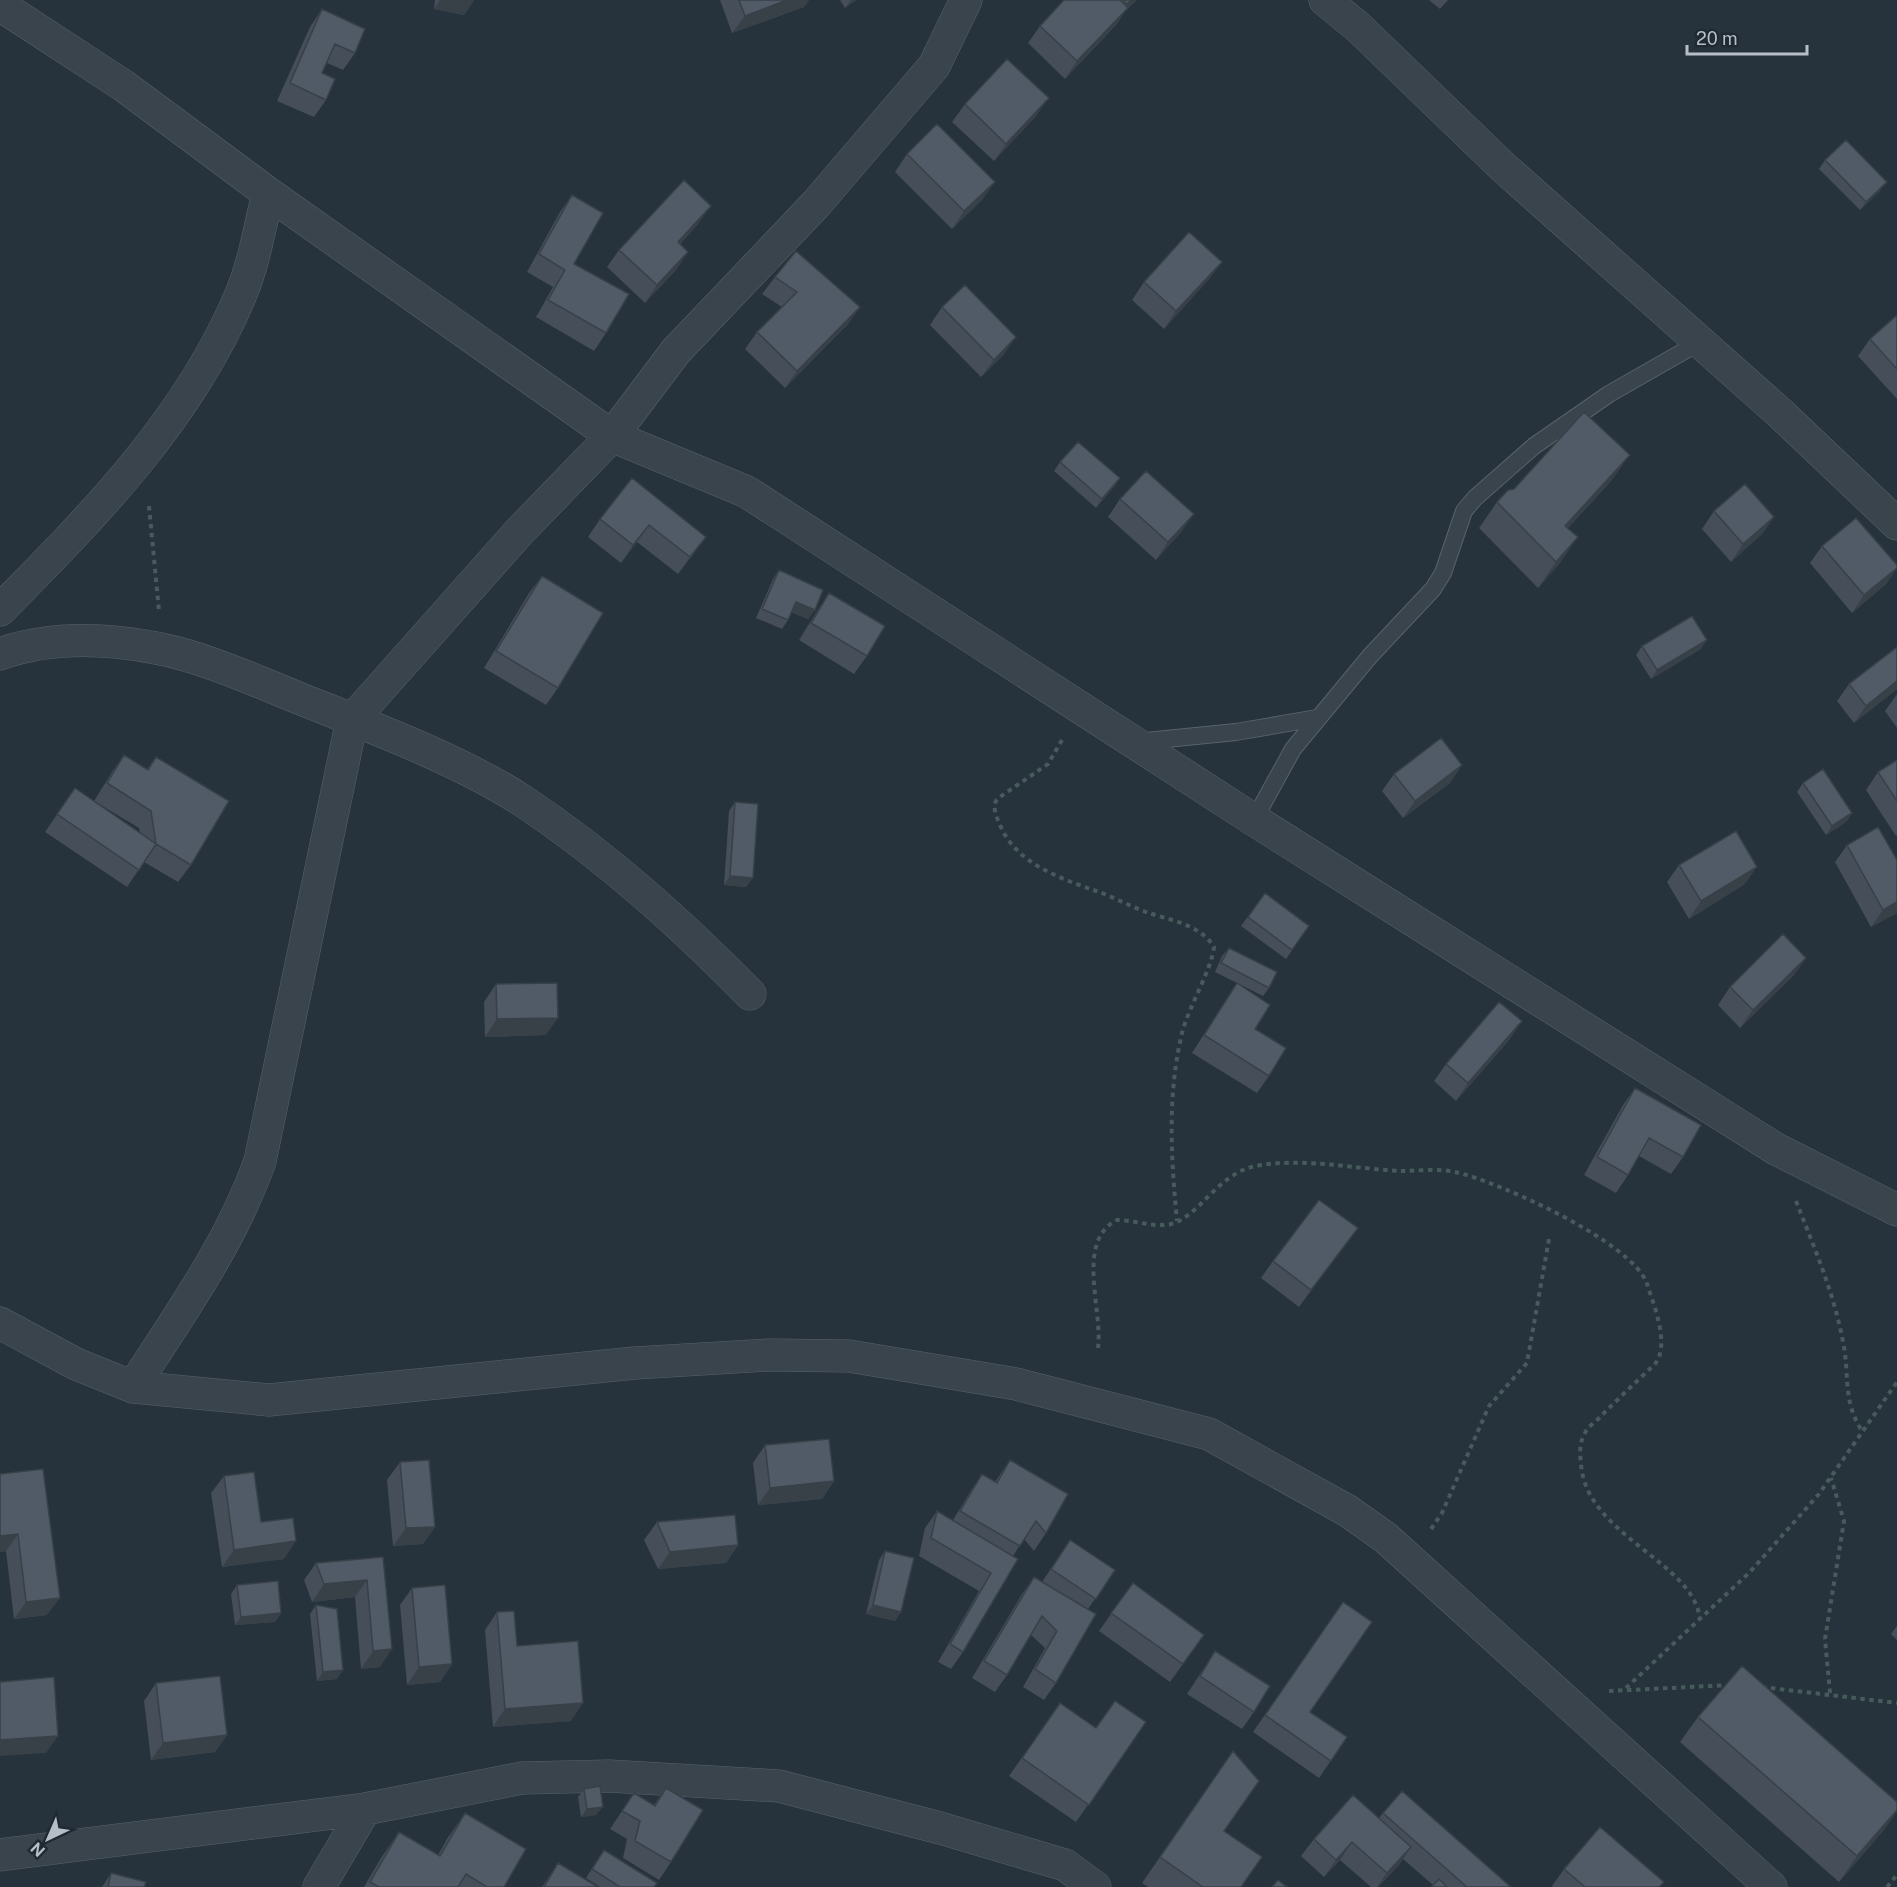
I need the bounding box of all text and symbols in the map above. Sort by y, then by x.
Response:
scale bar [1687,18,1807,56]
text: 20 m [1696,28,1738,49]
north arrow [18,1809,78,1869]
text: N [27,1838,49,1861]

